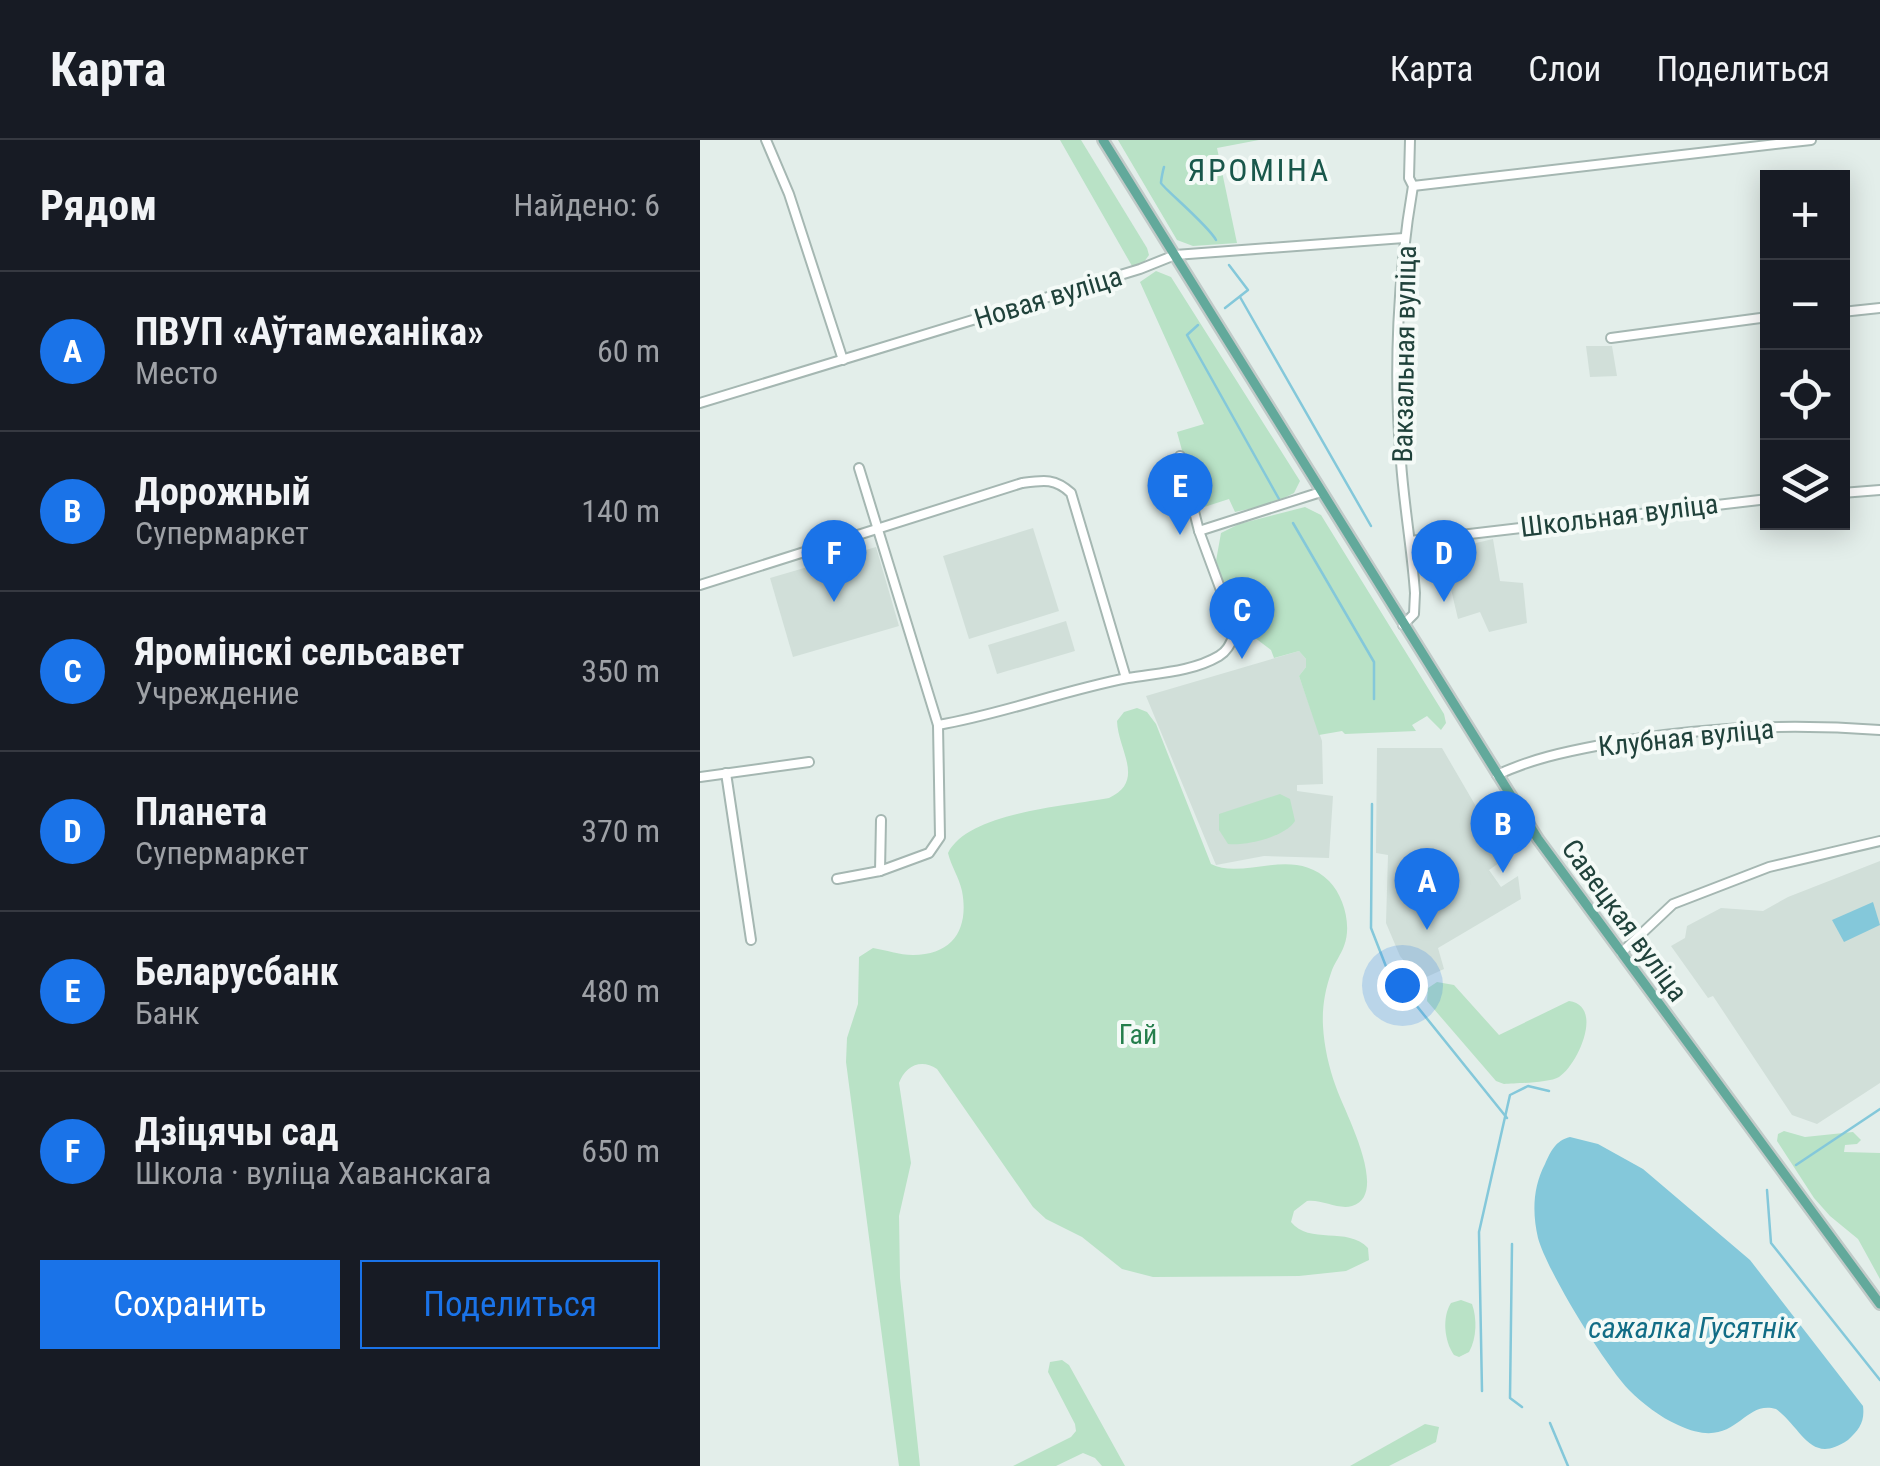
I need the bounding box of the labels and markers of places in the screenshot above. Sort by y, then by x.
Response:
pin: E [1148,452,1212,535]
pin: F [802,520,866,602]
pin: D [1412,520,1476,602]
pin: C [1210,576,1274,659]
pin: B [1470,790,1536,873]
pin: A [1394,848,1460,930]

